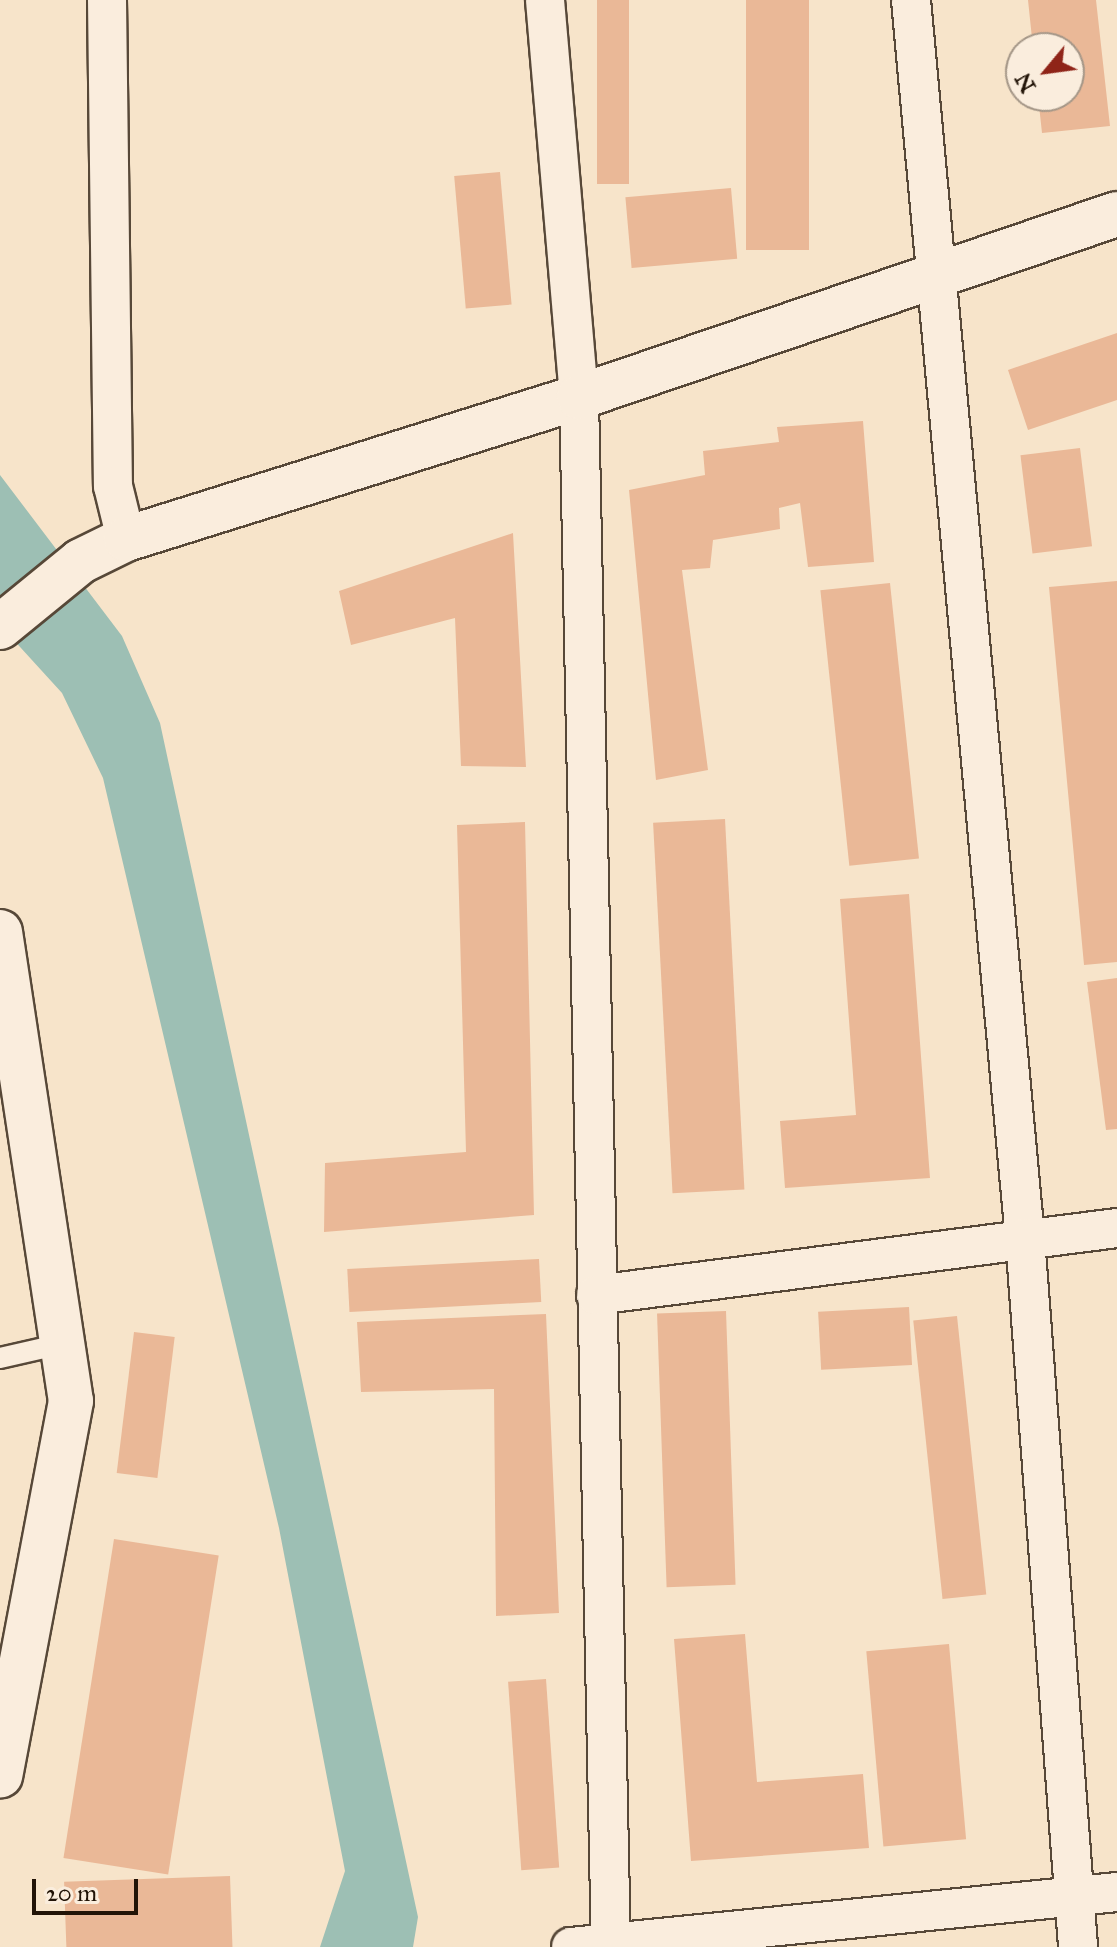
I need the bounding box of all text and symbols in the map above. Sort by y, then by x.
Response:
north arrow [1005,32,1085,112]
text: N [1009,68,1042,98]
scale bar [36,1863,142,1913]
text: 20 m [46,1878,97,1908]

